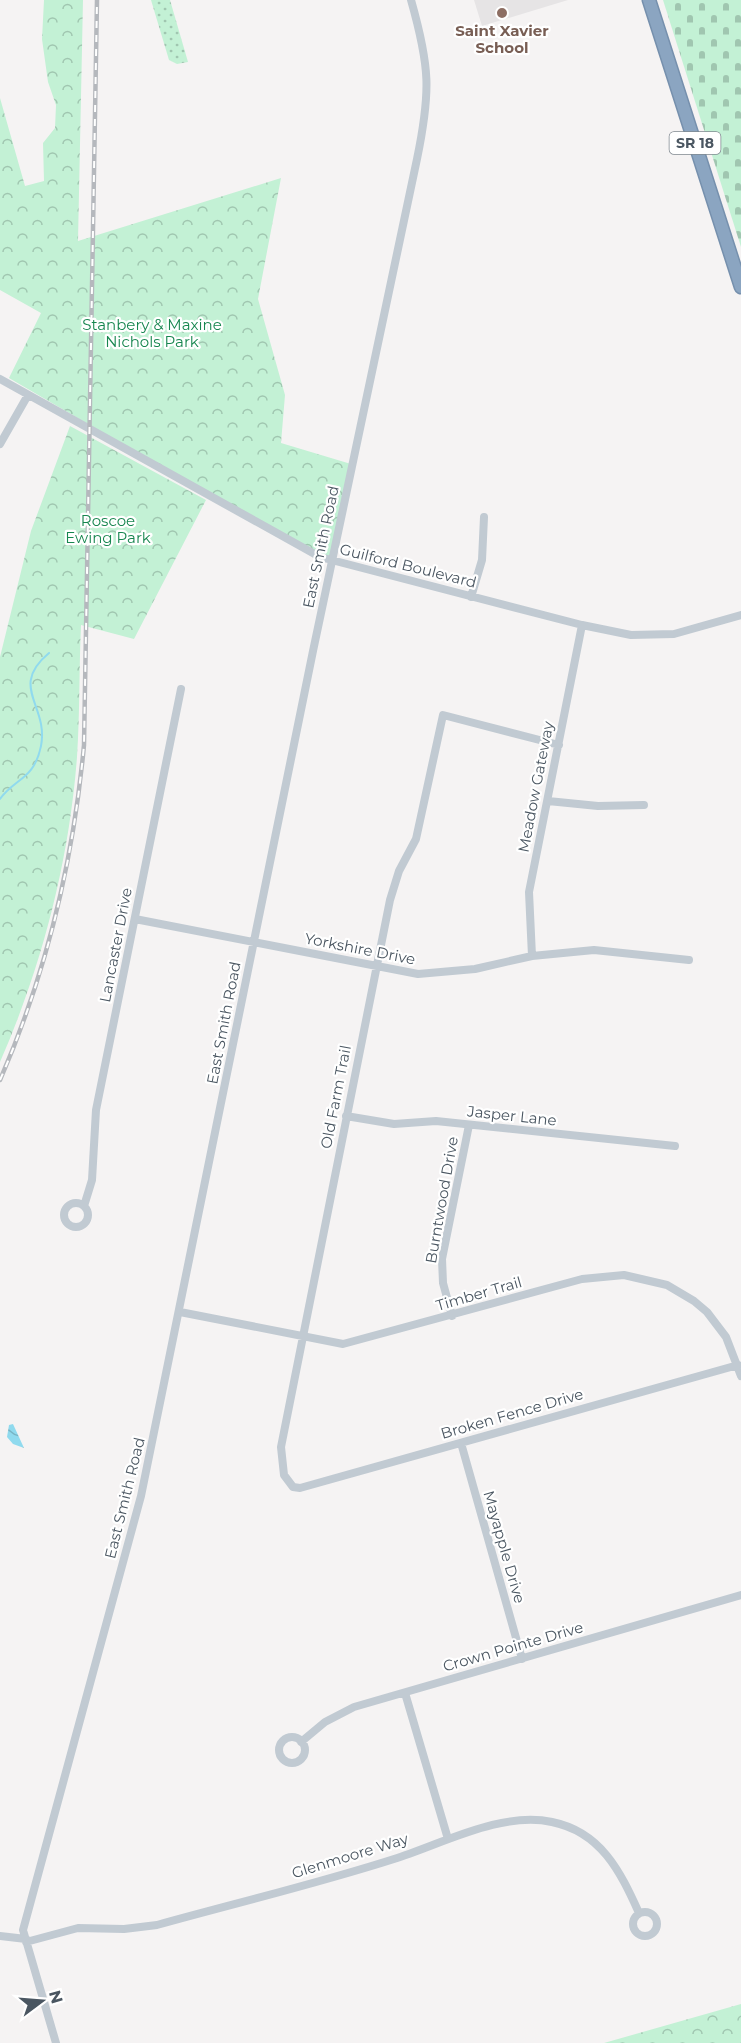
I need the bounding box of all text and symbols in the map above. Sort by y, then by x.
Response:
marker: Saint Xavier School [495,6,509,20]
place label: Saint Xavier School [455,21,549,57]
road number: SR 18 [670,132,720,154]
park label: Stanbery & Maxine Nichols Park [82,315,222,351]
street label: East Smith Road [298,484,343,610]
park label: Roscoe Ewing Park [65,511,151,547]
street label: Guilford Boulevard [338,539,479,592]
street label: Meadow Gateway [513,719,558,854]
street label: Lancaster Drive [95,886,136,1004]
street label: Yorkshire Drive [303,928,417,969]
street label: East Smith Road [202,960,245,1086]
street label: Old Farm Trail [316,1043,355,1150]
street label: Jasper Lane [465,1101,558,1130]
street label: Burntwood Drive [421,1135,462,1265]
street label: Timber Trail [434,1272,524,1315]
street label: Broken Fence Drive [438,1384,585,1443]
street label: East Smith Road [100,1435,149,1561]
street label: Mayapple Drive [479,1488,530,1605]
street label: Crown Pointe Drive [440,1617,585,1676]
street label: Glenmoore Way [289,1829,411,1882]
north arrow [12,1971,72,2031]
text: N [45,1988,67,2006]

